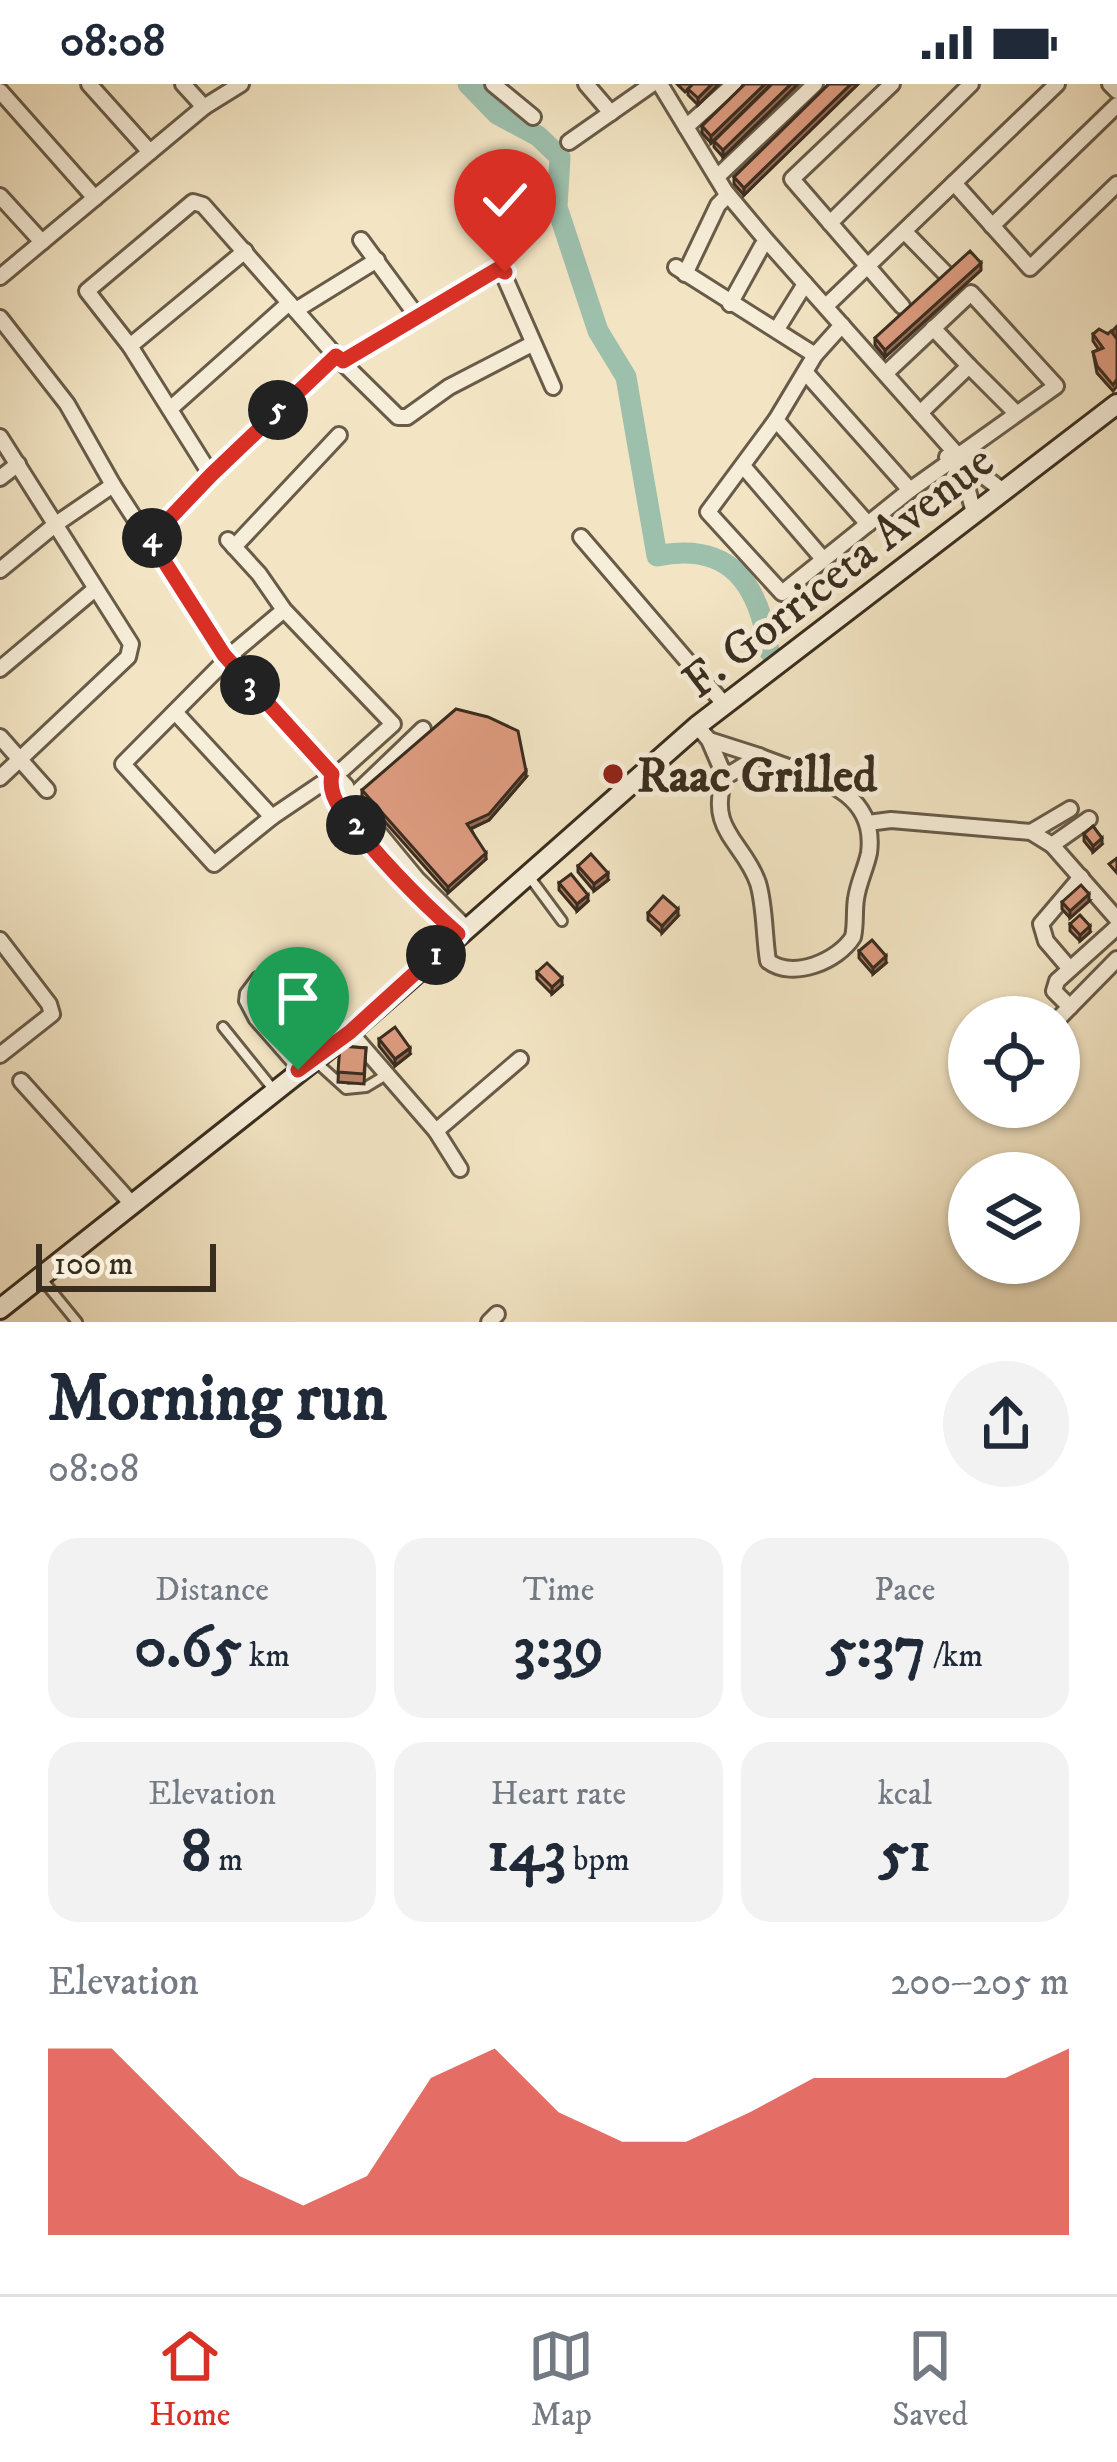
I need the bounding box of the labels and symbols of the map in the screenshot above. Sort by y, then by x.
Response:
pin [454,149,556,272]
pin: 5 [248,380,308,440]
street label: F. Gorriceta Avenue [671,432,1006,713]
pin: 4 [122,508,182,568]
pin: 3 [220,655,280,715]
place label: Raac Grilled [637,747,878,807]
marker: Raac Grilled [600,761,626,787]
pin: 2 [326,795,386,855]
pin: 1 [406,925,466,985]
pin [247,947,349,1070]
scale bar [36,1238,216,1291]

